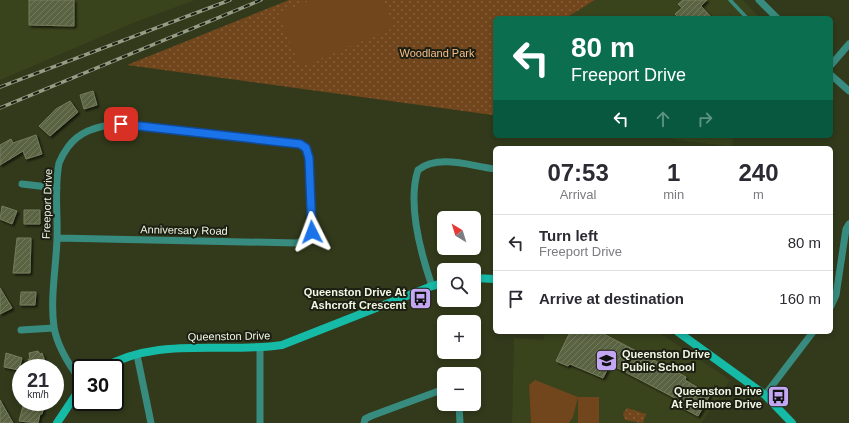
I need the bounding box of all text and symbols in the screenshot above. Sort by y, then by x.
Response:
icon: left [505,32,557,84]
text: 80 m [571,32,635,63]
park label: Woodland Park [399,47,475,59]
text: Freeport Drive [571,65,686,85]
pin [104,107,138,141]
icon: left [610,108,632,130]
icon: ahead [652,108,674,130]
icon: right [694,108,716,130]
icon: arrive [110,113,132,135]
text: 07:53 [547,159,609,186]
text: 1 [667,159,680,186]
text: 240 [739,159,779,186]
street label: Freeport Drive [40,169,54,239]
text: Arrival [560,187,597,202]
text: min [663,187,684,202]
text: m [753,187,764,202]
position arrow [291,211,333,253]
north arrow [437,211,481,255]
map controls [437,211,481,411]
street label: Anniversary Road [140,223,228,237]
text: Turn left [539,227,598,244]
icon: left [505,232,527,254]
text: 80 m [788,234,821,251]
text: Freeport Drive [539,244,622,259]
button: search [437,263,481,307]
bus stop icon: Queenston Drive At Ashcroft Crescent [408,285,434,311]
place label: Queenston Drive At Ashcroft Crescent [304,286,406,311]
icon: arrive [505,288,527,310]
text: Arrive at destination [539,290,684,307]
text: 160 m [779,290,821,307]
button: + [437,315,481,359]
street label: Queenston Drive [188,329,270,343]
school or university icon: Queenston Drive Public School [594,347,620,373]
place label: Queenston Drive Public School [622,348,710,373]
speed limit sign: 30 [72,359,124,411]
button: − [437,367,481,411]
text: 21 [27,369,49,391]
bus stop icon: Queenston Drive At Fellmore Drive [765,384,791,410]
place label: Queenston Drive At Fellmore Drive [671,385,762,410]
text: km/h [27,389,49,400]

